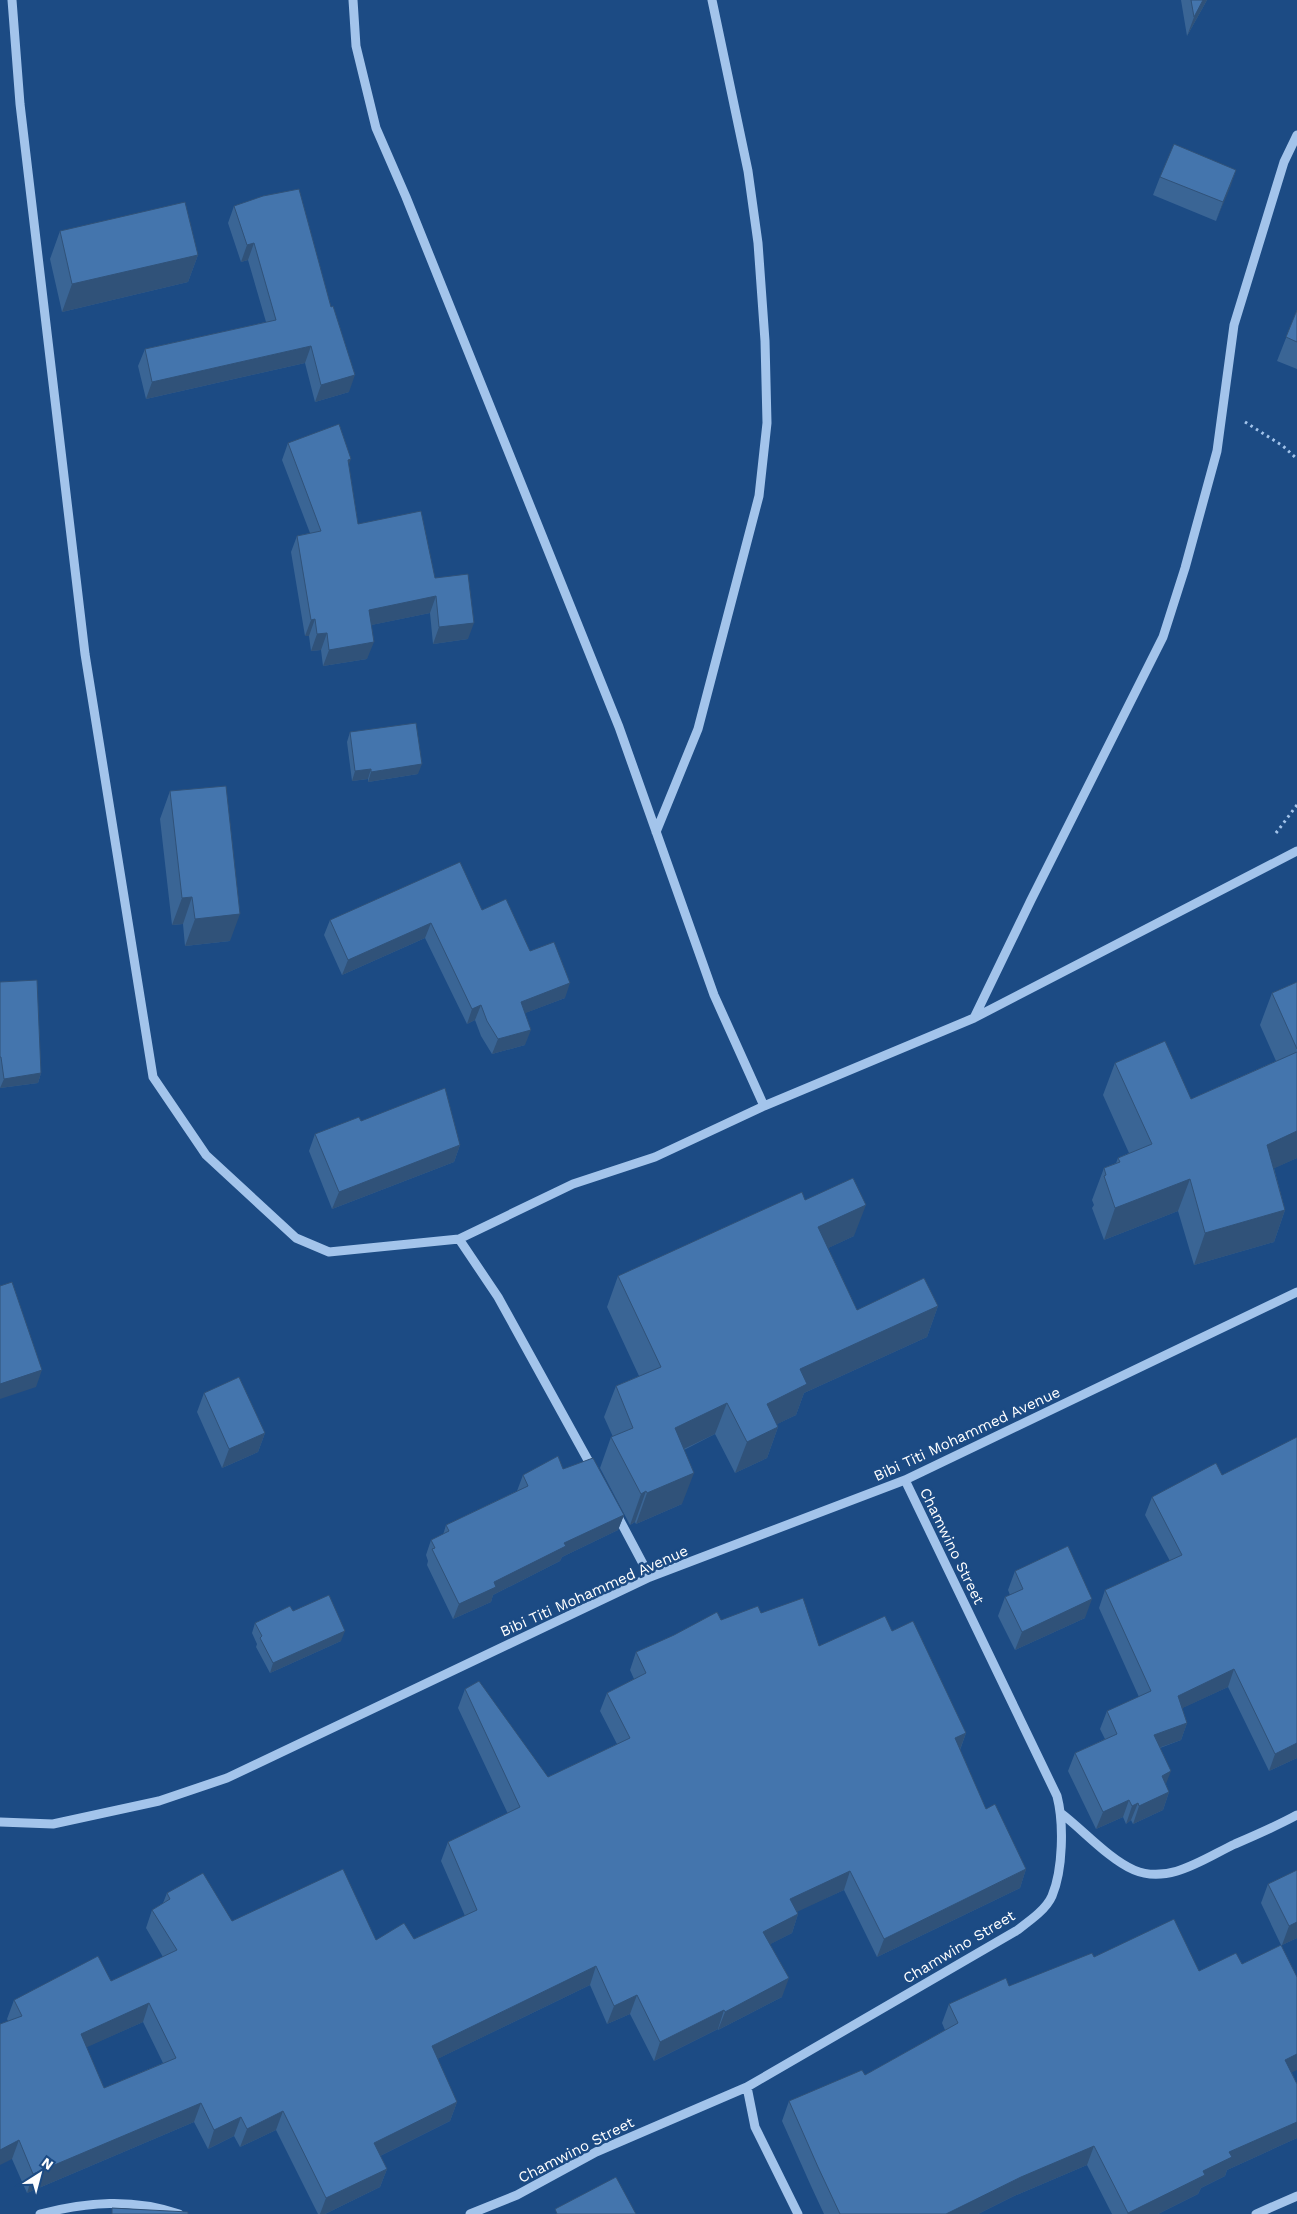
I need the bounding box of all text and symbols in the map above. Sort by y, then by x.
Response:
street label: Bibi Titi Mohammed Avenue [871,1383,1063,1485]
street label: Chamwino Street [916,1485,988,1608]
street label: Bibi Titi Mohammed Avenue [497,1541,691,1641]
street label: Chamwino Street [900,1906,1019,1988]
street label: Chamwino Street [515,2113,637,2187]
north arrow [15,2149,65,2199]
text: N [39,2154,57,2173]

